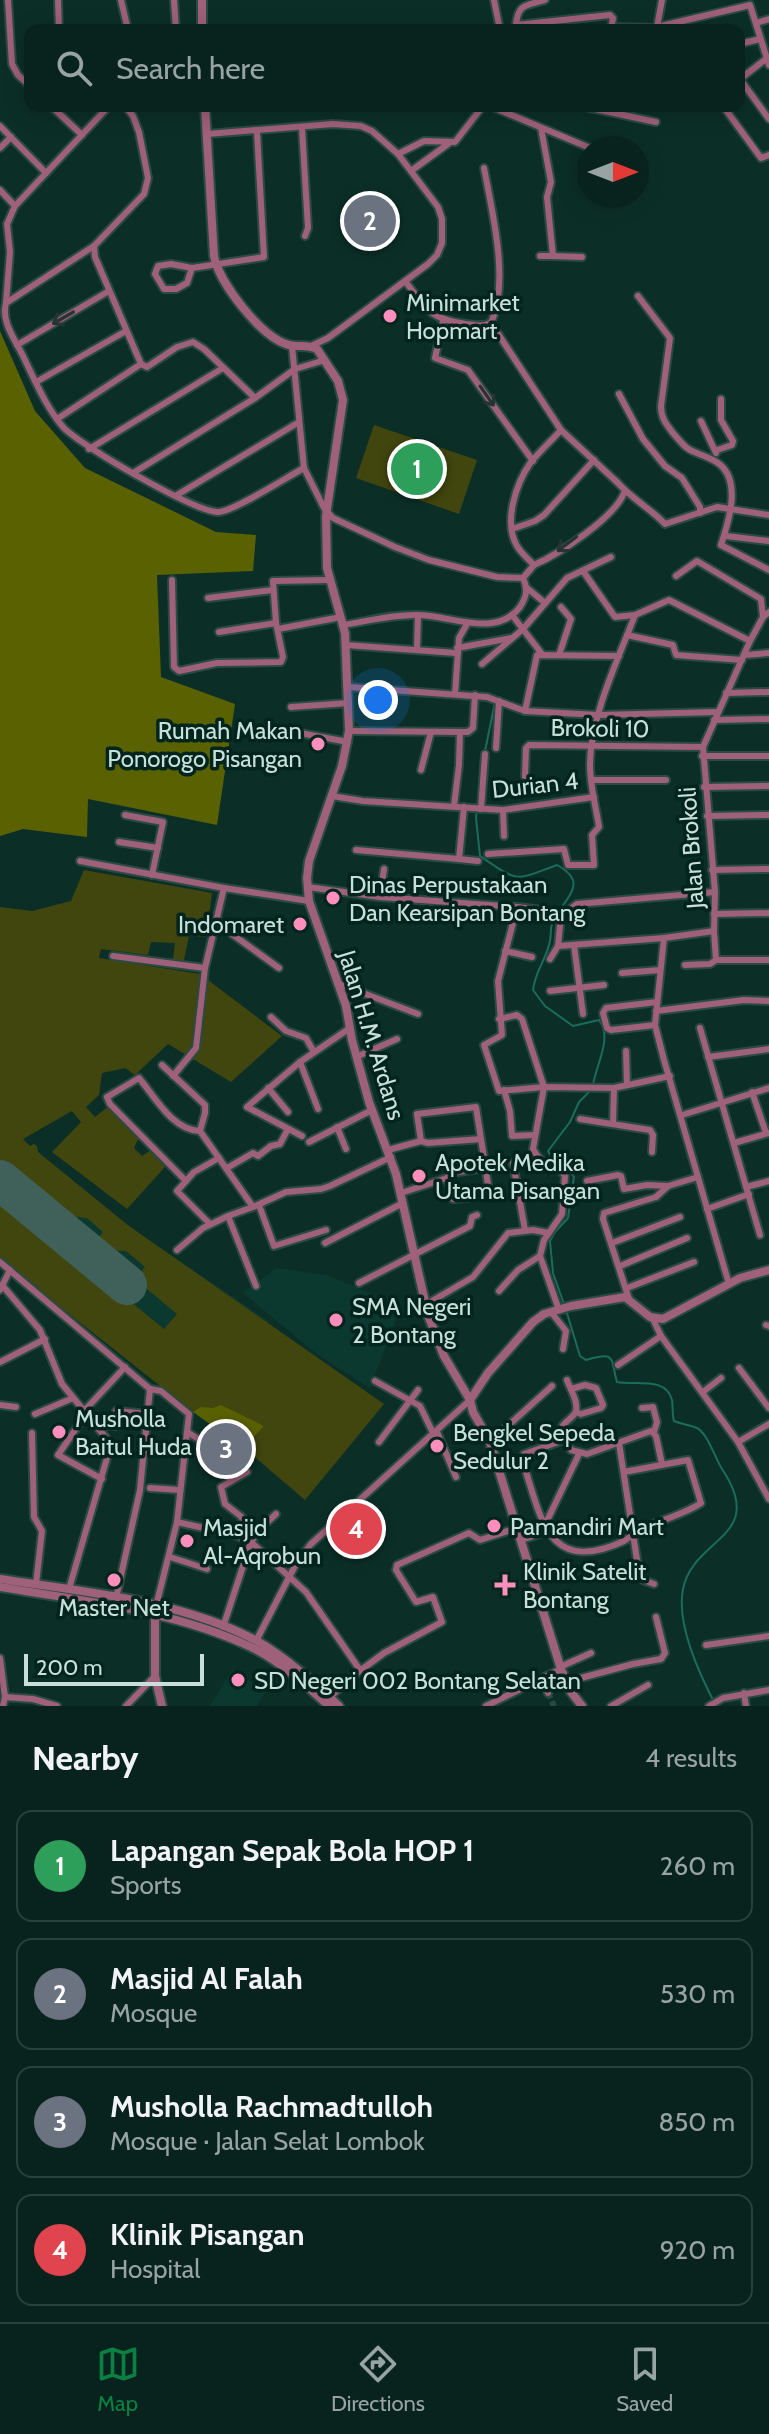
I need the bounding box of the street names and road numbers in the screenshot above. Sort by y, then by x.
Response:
street label: Brokoli 10 [550,713,650,743]
street label: Durian 4 [490,766,580,804]
street label: Jalan Brokoli [672,786,710,911]
street label: Jalan H.M. Ardans [332,946,412,1123]

